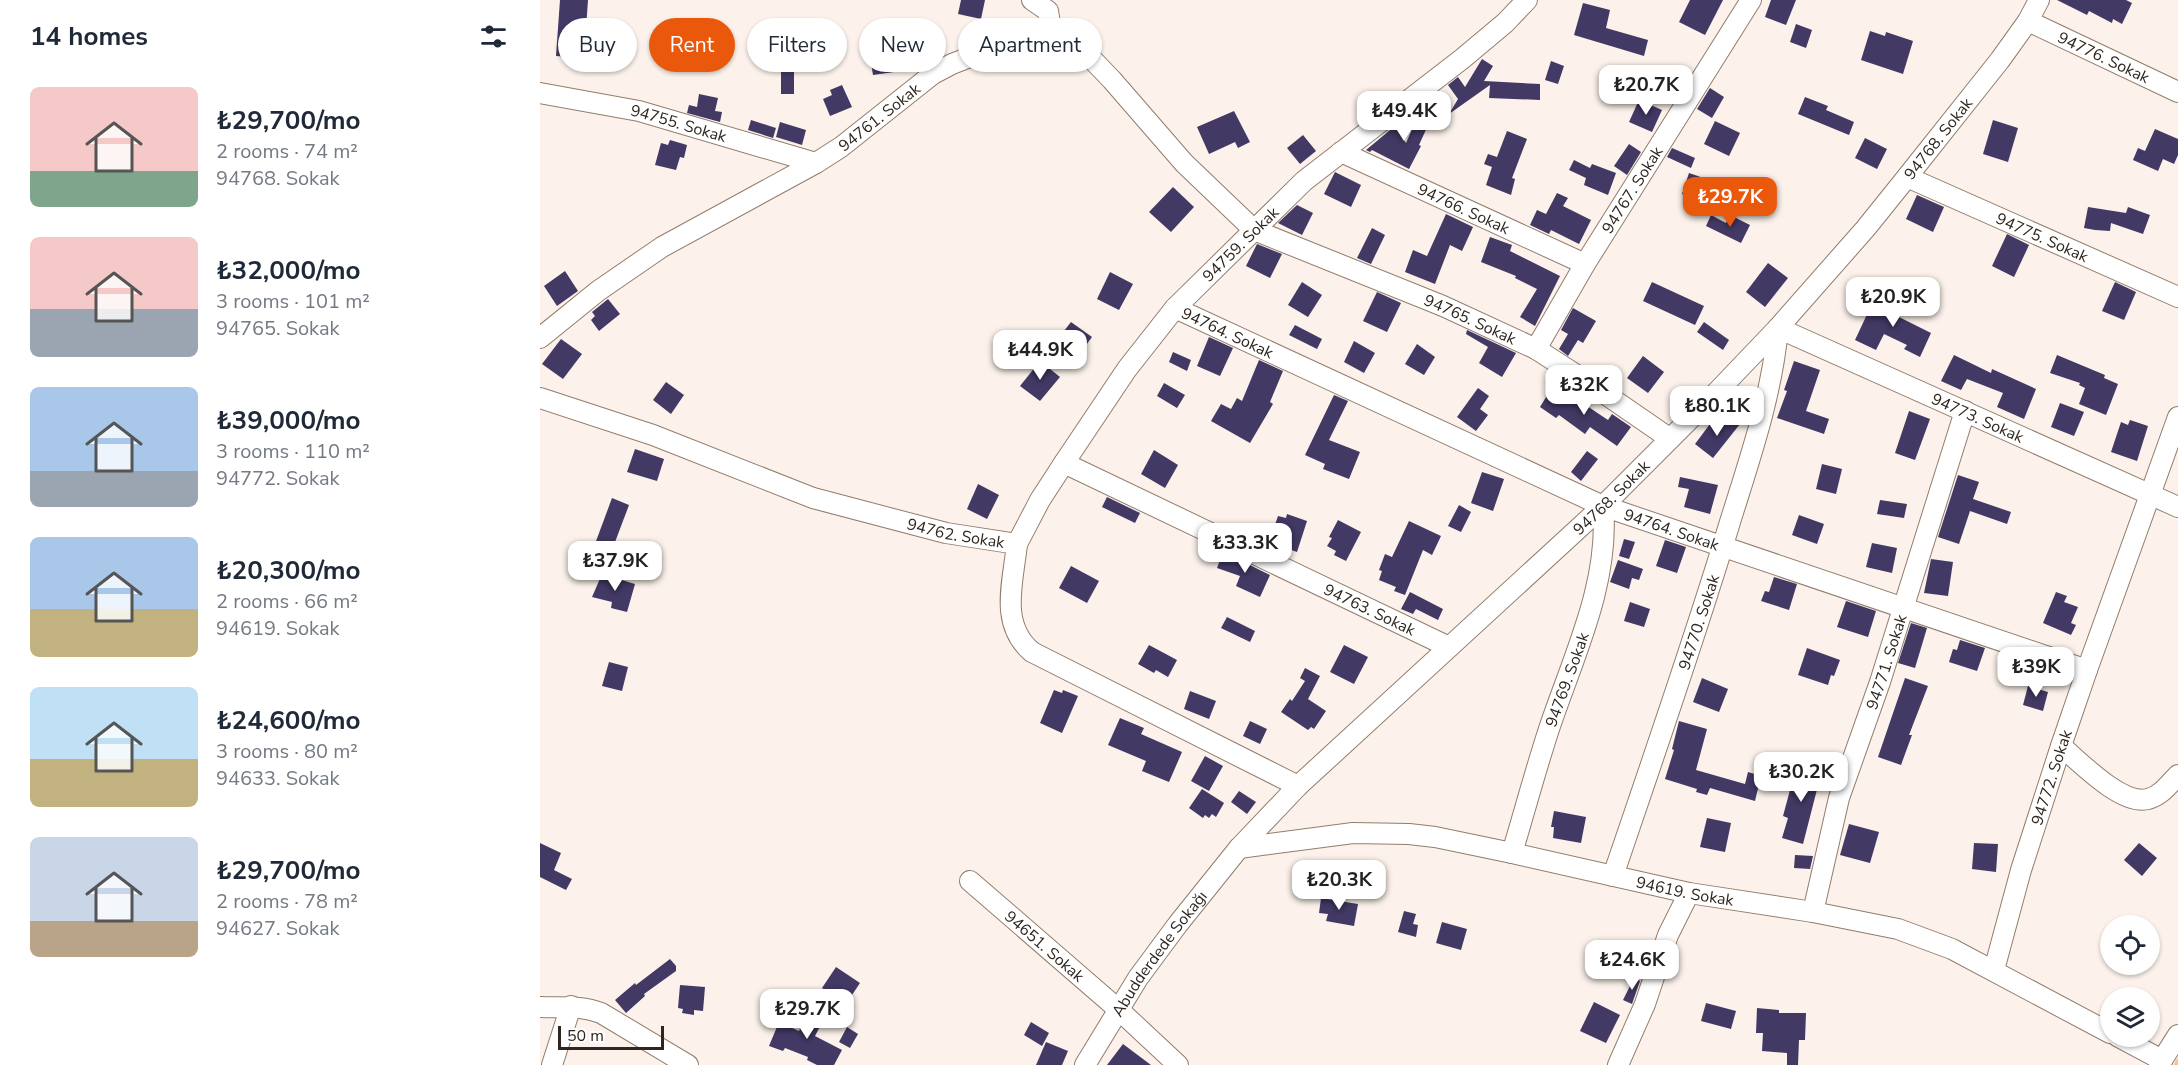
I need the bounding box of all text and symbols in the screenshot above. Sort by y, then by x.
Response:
chip: Buy [558,18,637,72]
chip: Rent [649,18,735,72]
chip: Filters [747,18,847,72]
chip: New [859,18,946,72]
chip: Apartment [958,18,1102,72]
text: 14 homes [30,19,148,54]
icon: filters [477,20,510,53]
street label: 94776. Sokak [2054,27,2154,89]
pin: ₺20.7K [1597,65,1695,116]
text: ₺20.7K [1613,71,1679,98]
street label: 94761. Sokak [834,78,926,157]
pin: ₺49.4K [1355,91,1453,142]
street label: 94768. Sokak [1899,92,1979,184]
text: ₺49.4K [1371,97,1437,124]
street label: 94755. Sokak [629,100,730,148]
text: ₺29,700/mo [216,103,360,138]
icon: home [78,111,150,183]
text: 2 rooms · 74 m² [216,138,358,165]
street label: 94767. Sokak [1597,142,1669,238]
text: 94768. Sokak [216,165,340,192]
pin: ₺29.7K [1681,177,1779,228]
street label: 94766. Sokak [1414,179,1514,240]
text: ₺29.7K [1697,183,1763,210]
street label: 94759. Sokak [1198,201,1285,287]
street label: 94775. Sokak [1992,208,2093,268]
text: ₺32,000/mo [216,253,360,288]
icon: home [78,261,150,333]
pin: ₺20.9K [1844,277,1942,328]
text: ₺20.9K [1860,283,1926,310]
text: 3 rooms · 101 m² [216,288,370,315]
street label: 94765. Sokak [1421,290,1520,351]
street label: 94764. Sokak [1178,302,1278,364]
text: 94765. Sokak [216,315,340,342]
pin: ₺44.9K [991,330,1089,381]
text: ₺44.9K [1007,336,1073,363]
pin: ₺32K [1548,365,1620,416]
text: ₺32K [1559,371,1609,398]
pin: ₺80.1K [1668,386,1766,437]
street label: 94773. Sokak [1928,388,2028,449]
text: ₺80.1K [1684,392,1750,419]
text: ₺39,000/mo [216,403,360,438]
icon: home [78,411,150,483]
text: 3 rooms · 110 m² [216,438,370,465]
street label: 94768. Sokak [1569,455,1656,540]
text: 94772. Sokak [216,465,340,492]
street label: 94764. Sokak [1621,504,1723,557]
street label: 94762. Sokak [904,513,1007,554]
pin: ₺33.3K [1196,523,1294,574]
text: ₺33.3K [1212,529,1278,556]
pin: ₺37.9K [566,541,664,592]
text: ₺37.9K [582,547,648,574]
text: ₺20,300/mo [216,553,360,588]
icon: home [78,561,150,633]
street label: 94770. Sokak [1674,571,1725,673]
street label: 94763. Sokak [1320,579,1420,642]
text: 2 rooms · 66 m² [216,588,358,615]
street label: 94771. Sokak [1861,611,1913,713]
text: 94619. Sokak [216,615,340,642]
street label: 94769. Sokak [1540,629,1595,730]
pin: ₺39K [2000,647,2072,698]
text: ₺39K [2011,653,2061,680]
text: ₺24,600/mo [216,703,360,738]
icon: home [78,711,150,783]
street label: 94772. Sokak [2026,726,2078,828]
text: 3 rooms · 80 m² [216,738,358,765]
pin: ₺30.2K [1752,752,1850,803]
text: ₺30.2K [1768,758,1834,785]
text: 94633. Sokak [216,765,340,792]
text: ₺29,700/mo [216,853,360,888]
pin: ₺20.3K [1290,860,1388,911]
icon: home [78,861,150,933]
text: ₺20.3K [1306,866,1372,893]
street label: 94619. Sokak [1634,871,1736,912]
street label: Abudderdede Sokağı [1107,886,1213,1021]
text: 2 rooms · 78 m² [216,888,358,915]
street label: 94651. Sokak [1000,906,1090,988]
text: 94627. Sokak [216,915,340,942]
map controls [2100,915,2160,1047]
button: locate [2100,915,2160,975]
pin: ₺24.6K [1583,940,1681,991]
text: ₺24.6K [1599,946,1665,973]
button: layers [2100,987,2160,1047]
pin: ₺29.7K [758,989,856,1040]
text: ₺29.7K [774,995,840,1022]
scale bar [558,1023,664,1050]
text: 50 m [567,1025,604,1047]

